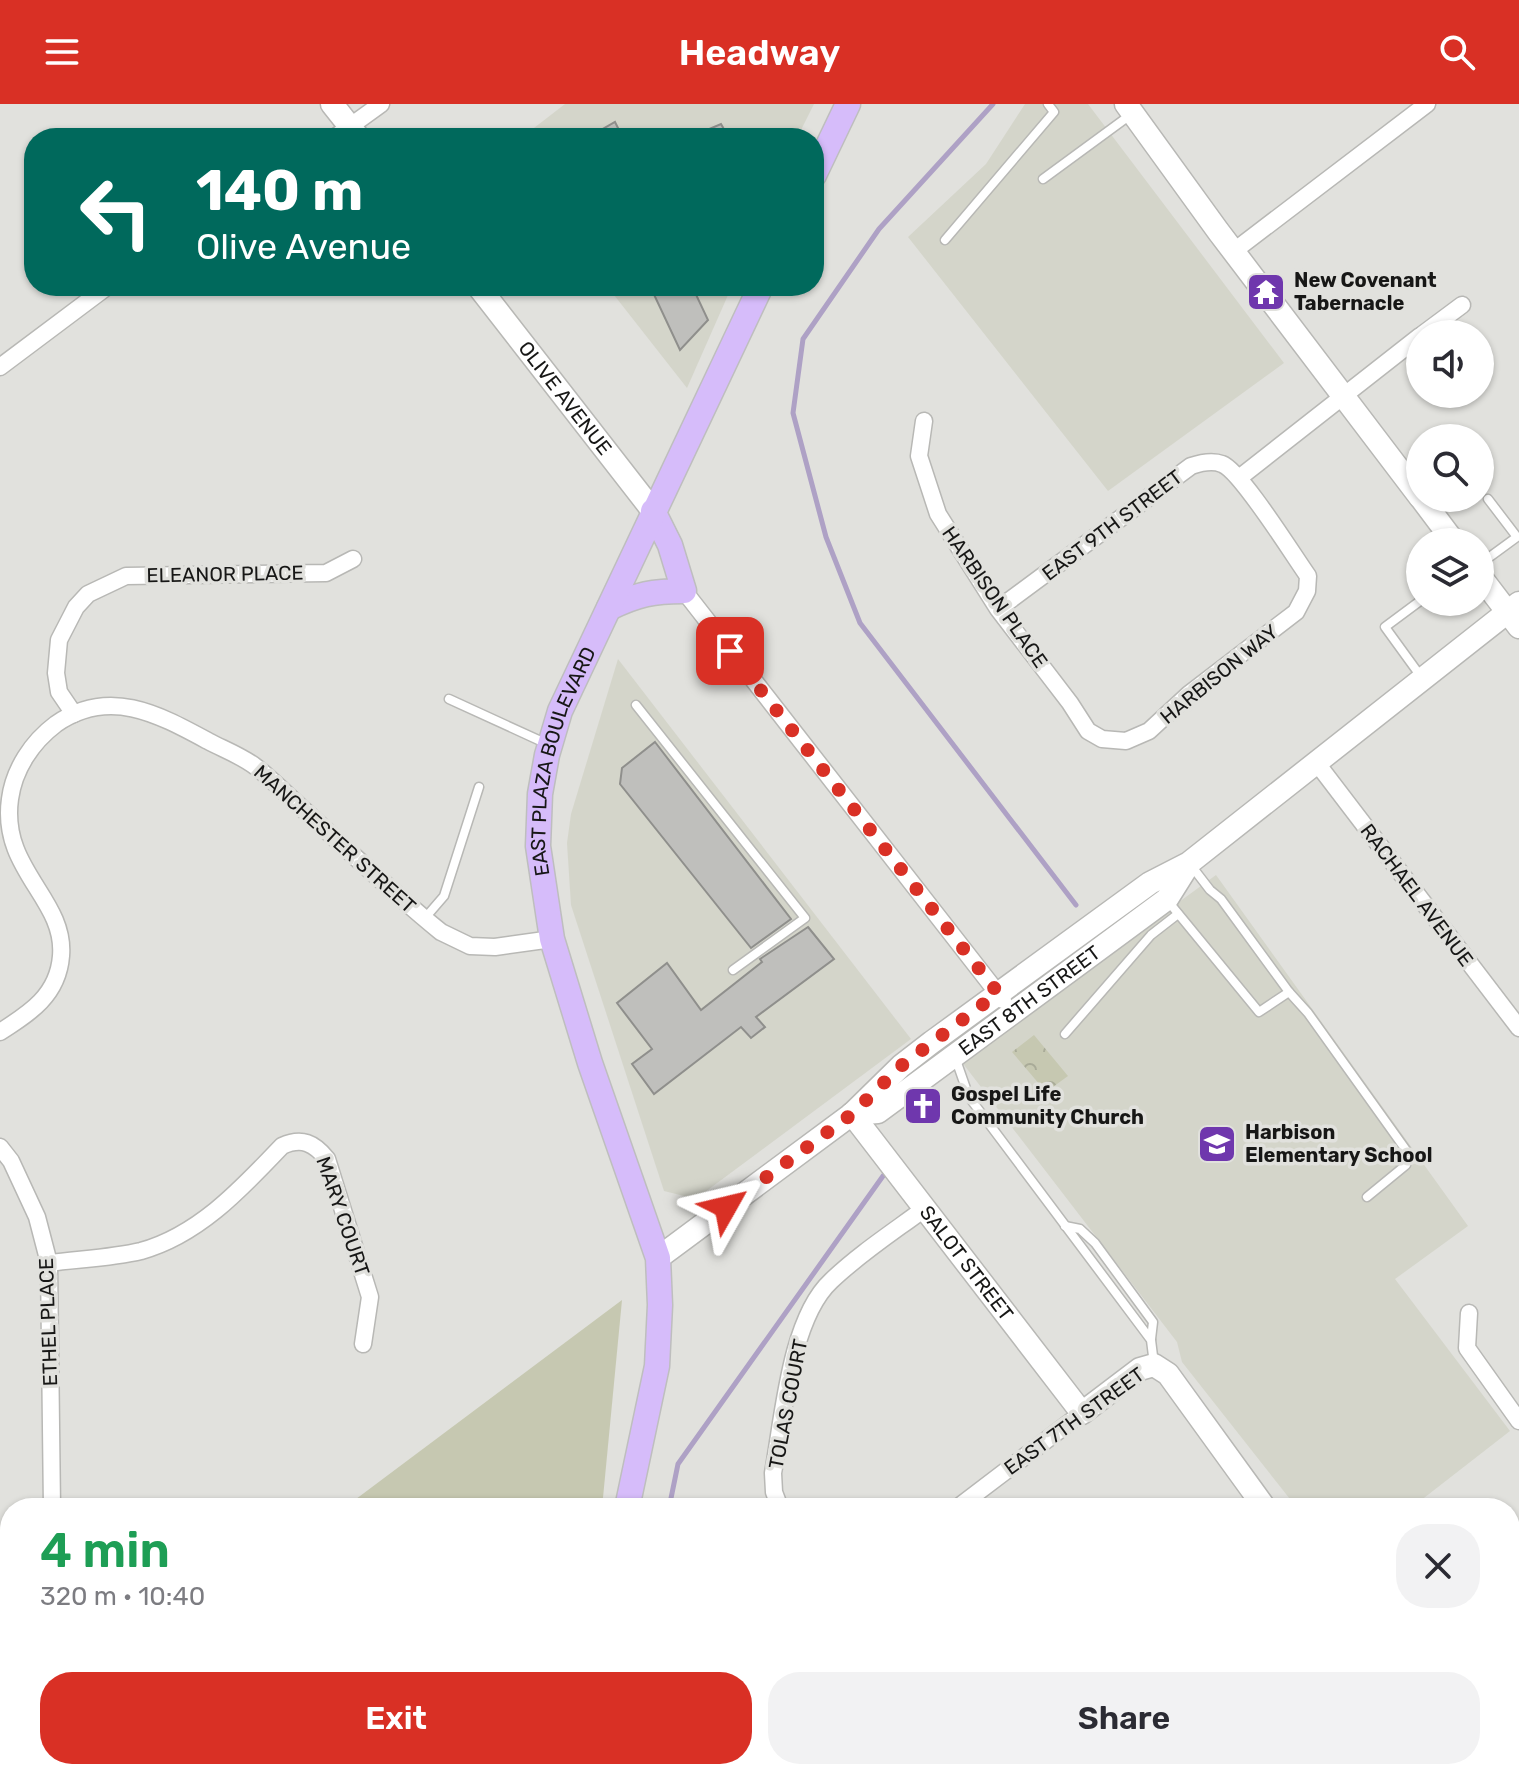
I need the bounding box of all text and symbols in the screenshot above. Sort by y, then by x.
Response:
icon: menu [40,30,84,74]
icon: search [1435,30,1479,74]
text: Headway [679,31,840,74]
text: 140 m [196,158,363,224]
icon: left [64,160,168,264]
text: Olive Avenue [196,225,411,268]
place label: New Covenant Tabernacle [1294,268,1437,315]
temple icon: New Covenant Tabernacle [1245,271,1287,313]
map controls [1406,320,1494,616]
button: sound [1406,320,1494,408]
street label: OLIVE AVENUE [513,336,617,460]
button: search [1406,424,1494,512]
street label: EAST 9TH STREET [1037,464,1187,585]
street label: HARBISON PLACE [937,522,1053,672]
button: layers [1406,528,1494,616]
street label: ELEANOR PLACE [146,561,304,587]
pin [696,617,764,685]
street label: HARBISON WAY [1155,619,1283,729]
icon: arrive [708,629,752,673]
street label: EAST PLAZA BOULEVARD [526,643,601,878]
street label: MANCHESTER STREET [249,760,421,918]
street label: RACHAEL AVENUE [1356,819,1478,971]
street label: EAST 8TH STREET [954,940,1105,1061]
place label: Gospel Life Community Church [951,1082,1144,1129]
church icon: Gospel Life Community Church [902,1085,944,1127]
place label: Harbison Elementary School [1245,1120,1432,1167]
school or university icon: Harbison Elementary School [1196,1123,1238,1165]
street label: MARY COURT [311,1153,375,1279]
position arrow [684,1165,768,1249]
street label: SALOT STREET [915,1201,1019,1326]
street label: ETHEL PLACE [34,1257,62,1387]
street label: TOLAS COURT [764,1337,812,1471]
street label: EAST 7TH STREET [999,1362,1149,1480]
text: 4 min [40,1522,170,1579]
button: close [1396,1524,1480,1608]
text: 320 m · 10:40 [40,1581,205,1612]
button: Exit [40,1672,752,1764]
button: Share [768,1672,1480,1764]

